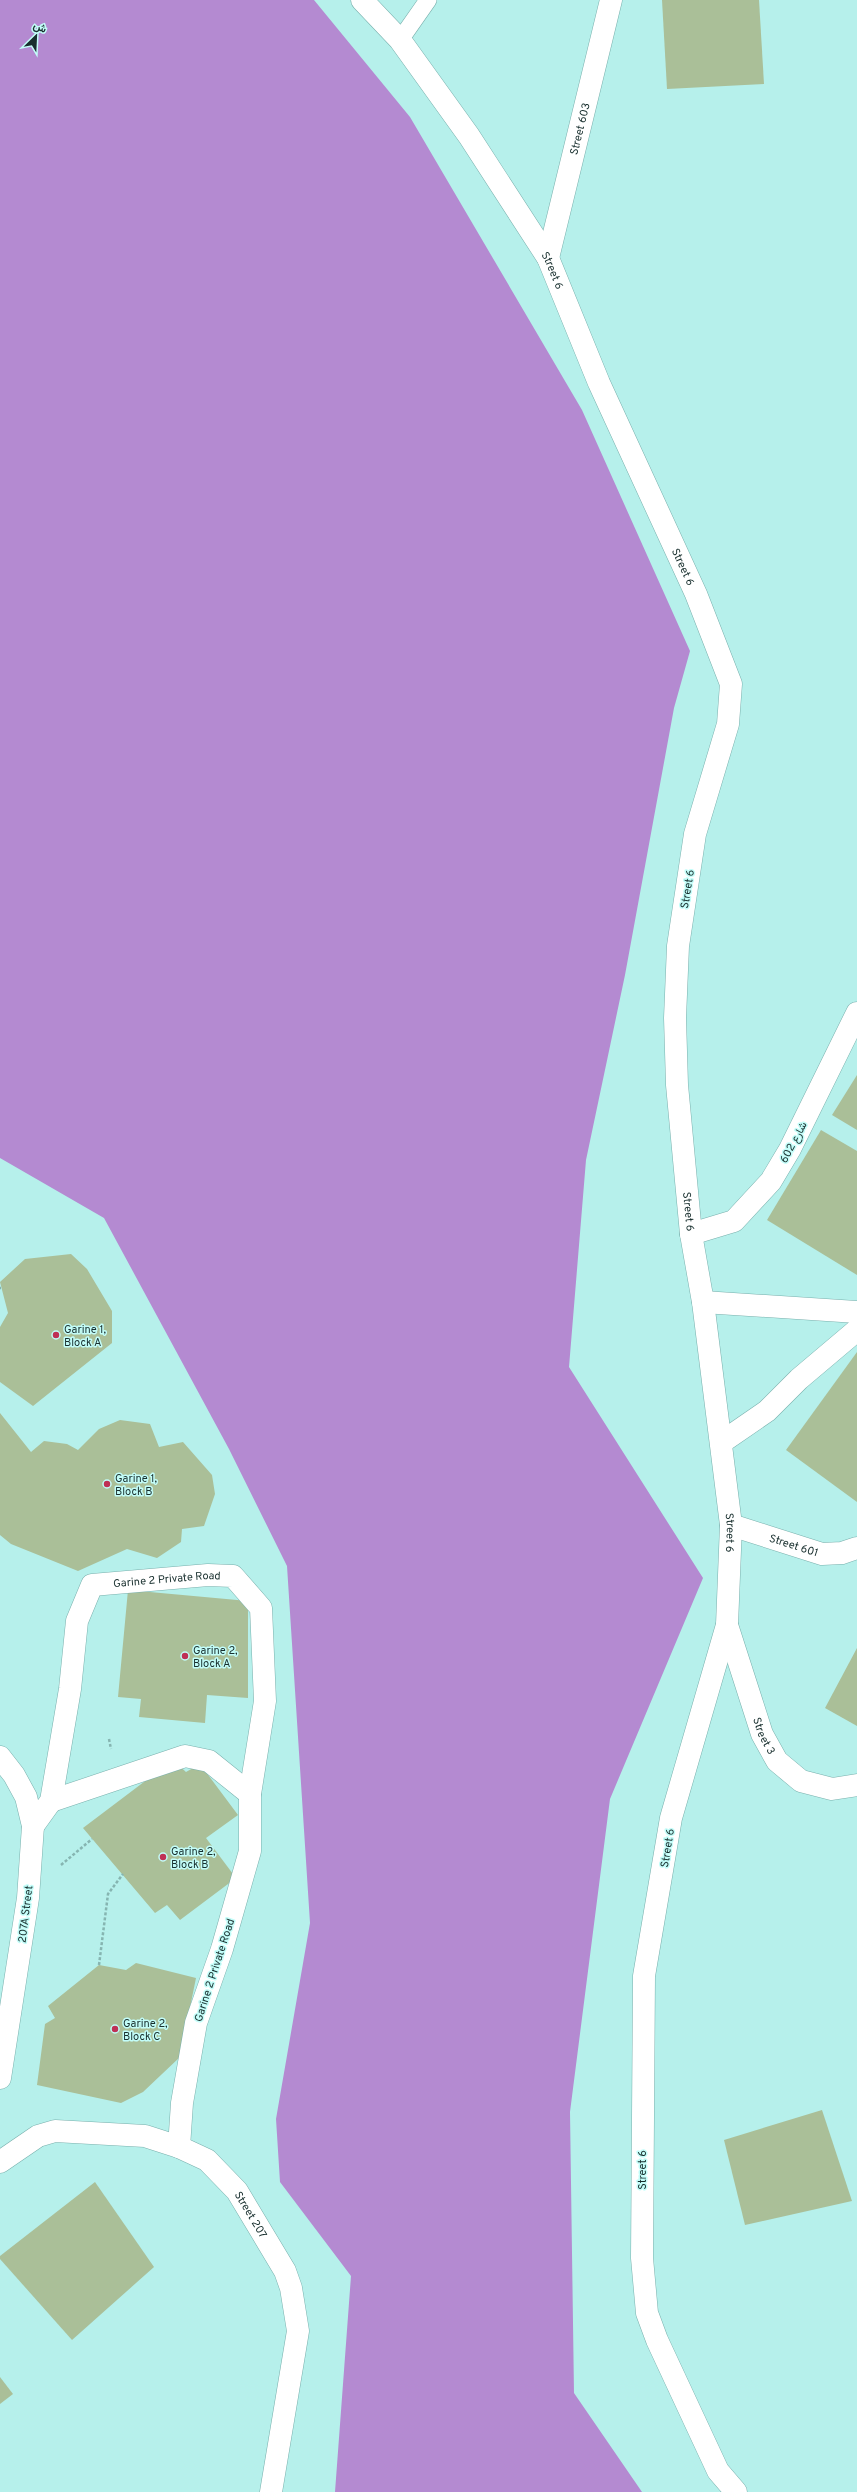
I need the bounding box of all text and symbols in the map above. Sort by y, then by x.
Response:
north arrow [16,16,56,56]
text: ش [31,19,49,37]
street label: Street 603 [567,102,594,157]
street label: Street 6 [538,249,566,292]
street label: Street 6 [668,546,697,588]
street label: Street 6 [678,869,698,910]
street label: شارع 602 [777,1119,811,1166]
street label: Street 6 [679,1191,697,1232]
place label: Garine 1, Block A [64,1323,107,1350]
marker: Garine 1, Block A [51,1330,61,1340]
place label: Garine 1, Block B [115,1472,158,1499]
marker: Garine 1, Block B [102,1479,112,1489]
street label: Street 6 [722,1512,737,1553]
street label: Street 601 [767,1532,820,1560]
street label: Garine 2 Private Road [113,1569,221,1591]
place label: Garine 2, Block A [193,1644,238,1671]
marker: Garine 2, Block A [180,1651,190,1661]
street label: Street 3 [749,1716,778,1757]
street label: Street 6 [658,1828,678,1869]
place label: Garine 2, Block B [171,1845,216,1872]
marker: Garine 2, Block B [158,1852,168,1862]
street label: 207A Street [16,1885,36,1944]
street label: Garine 2 Private Road [192,1917,238,2024]
place label: Garine 2, Block C [123,2017,168,2044]
marker: Garine 2, Block C [110,2024,120,2034]
street label: Street 6 [636,2150,650,2190]
street label: Street 207 [231,2189,270,2241]

